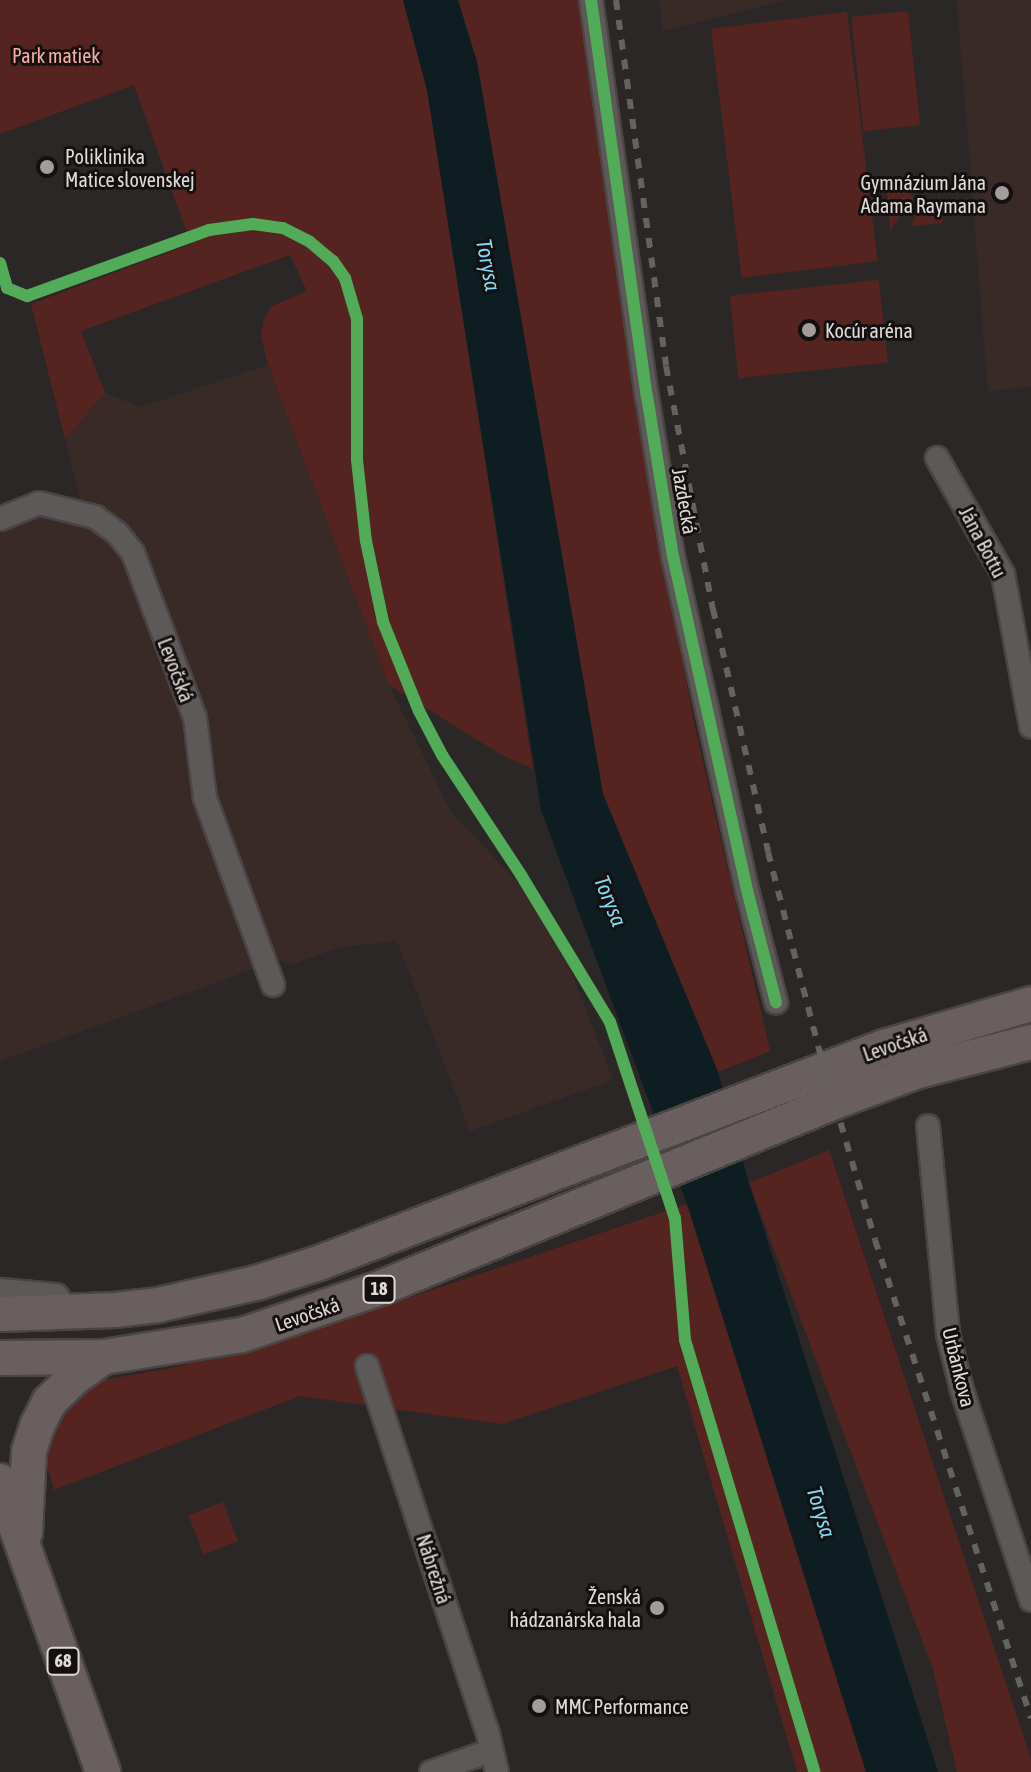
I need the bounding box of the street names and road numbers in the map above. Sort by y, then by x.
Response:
street label: Jazdecká [667,466,703,536]
street label: Jána Bottu [954,502,1012,582]
street label: Levočská [153,635,199,705]
street label: Levočská [860,1022,930,1066]
road number: 18 [361,1275,397,1303]
street label: Levočská [272,1292,342,1336]
street label: Urbánkova [938,1325,980,1409]
street label: Nábrežná [411,1531,457,1607]
road number: 68 [45,1647,81,1675]

